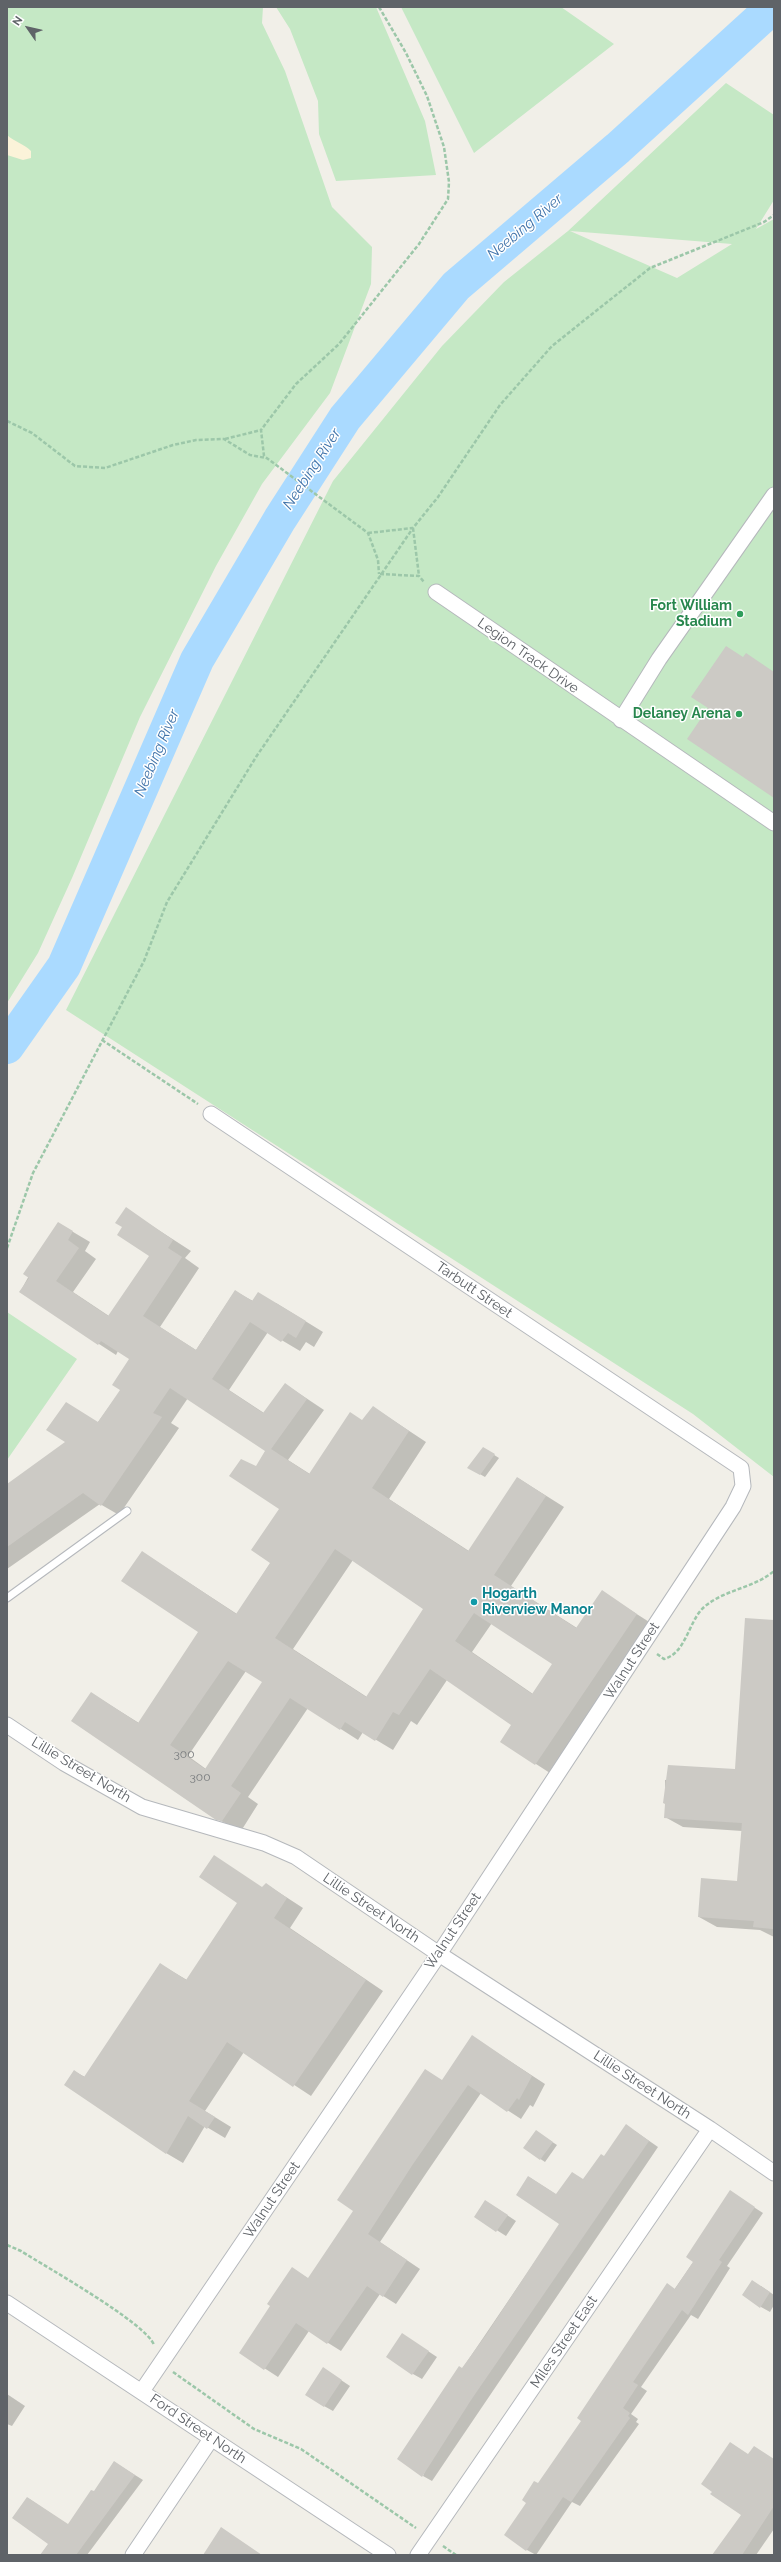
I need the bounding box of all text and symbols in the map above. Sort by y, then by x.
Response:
north arrow [8,8,48,48]
text: N [10,14,25,28]
water label: Neebing River [484,190,566,264]
water label: Neebing River [279,425,345,513]
place label: Fort William Stadium [650,598,732,630]
marker: Fort William Stadium [735,609,745,619]
street label: Legion Track Drive [474,615,582,697]
place label: Delaney Arena [633,706,731,722]
water label: Neebing River [131,707,183,799]
marker: Delaney Arena [734,709,744,719]
street label: Tarbutt Street [433,1258,515,1322]
place label: Hogarth Riverview Manor [482,1586,593,1618]
marker: Hogarth Riverview Manor [469,1597,479,1607]
street label: Walnut Street [601,1619,663,1703]
street label: Lillie Street North [28,1734,134,1806]
house number: 300 [173,1747,195,1761]
house number: 300 [189,1770,211,1784]
street label: Lillie Street North [320,1869,422,1947]
street label: Walnut Street [421,1889,485,1973]
street label: Lillie Street North [590,2047,694,2123]
street label: Walnut Street [240,2158,304,2242]
street label: Miles Street East [527,2293,601,2391]
street label: Ford Street North [147,2391,249,2467]

